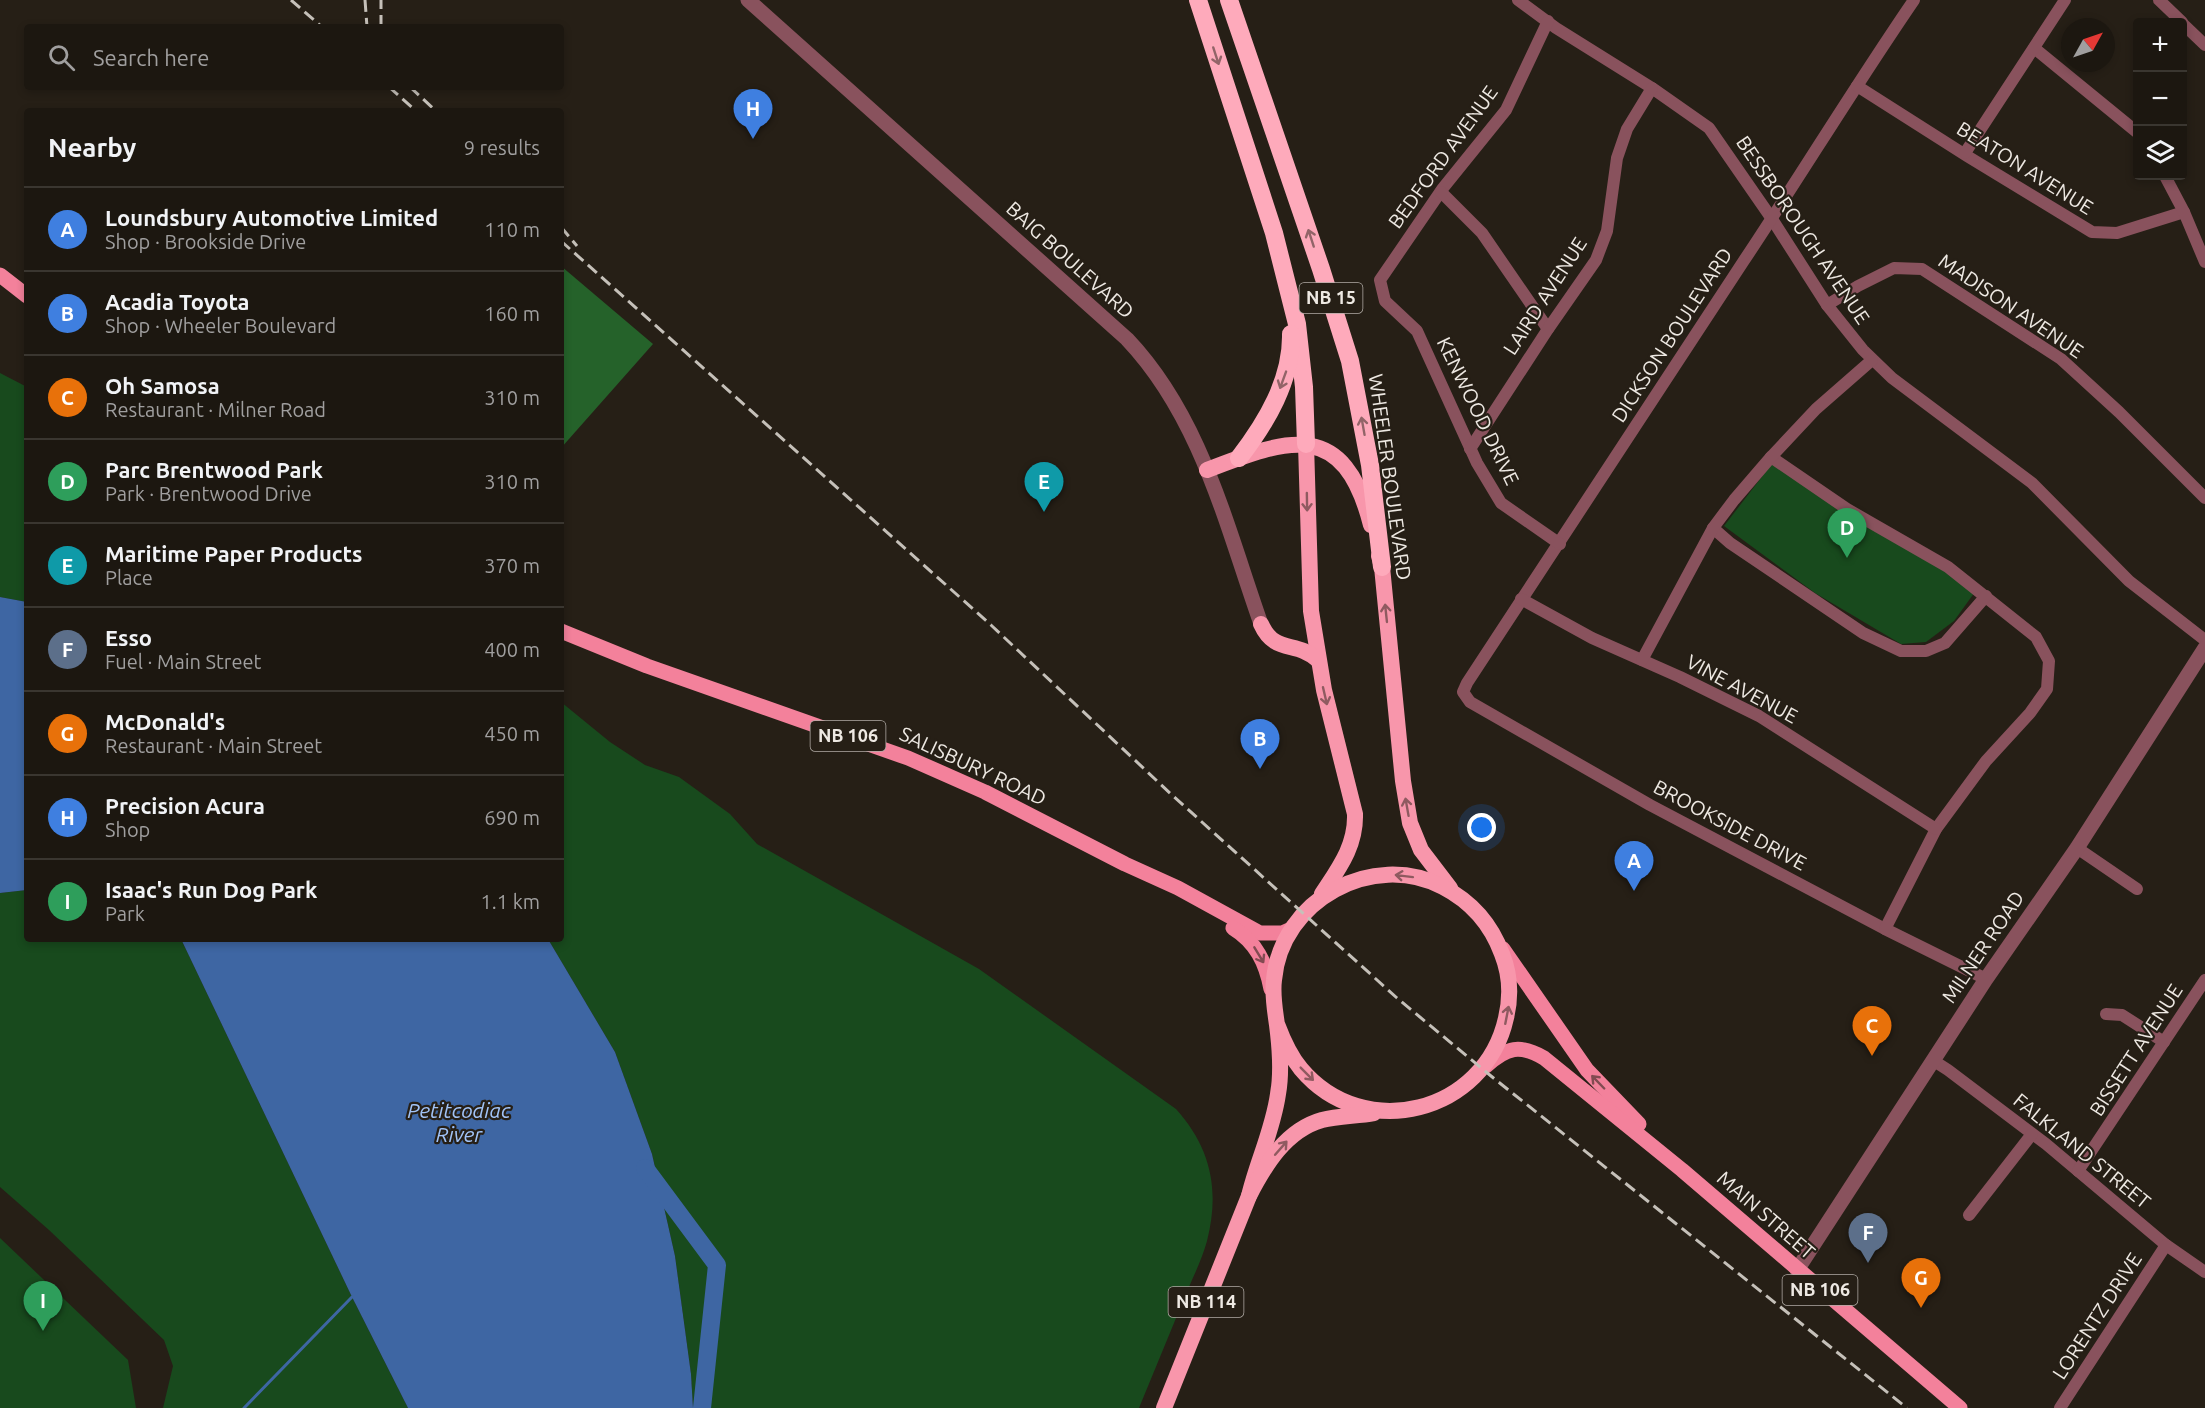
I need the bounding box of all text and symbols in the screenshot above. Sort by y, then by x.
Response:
north arrow [2061,18,2115,72]
map controls [2133,18,2187,180]
button: + [2133,18,2187,72]
search box [24,24,564,90]
icon: search [45,41,78,74]
text: Search here [93,45,209,70]
one-way arrow [1211,46,1222,65]
button: − [2133,72,2187,126]
street label: BEDFORD AVENUE [1383,81,1502,232]
pin: H [734,90,772,139]
street label: BEATON AVENUE [1953,116,2098,219]
button: layers [2133,126,2187,180]
street label: BESSBOROUGH AVENUE [1732,131,1875,328]
text: Nearby [48,133,136,162]
text: 9 results [464,136,540,159]
street label: BAIG BOULEVARD [1002,196,1139,323]
text: Loundsbury Automotive Limited [105,205,438,230]
text: A [60,218,75,241]
text: 110 m [484,218,540,241]
one-way arrow [1305,229,1316,248]
text: Shop · Brookside Drive [105,230,306,253]
street label: LAIRD AVENUE [1498,233,1591,359]
street label: DICKSON BOULEVARD [1607,243,1737,426]
street label: MADISON AVENUE [1935,249,2088,363]
road number: NB 15 [1300,283,1362,313]
text: Acadia Toyota [105,289,250,314]
text: B [61,302,74,325]
text: 160 m [484,302,540,325]
text: Shop · Wheeler Boulevard [105,314,336,337]
street label: KENWOOD DRIVE [1433,333,1524,488]
one-way arrow [1276,371,1287,389]
street label: WHEELER BOULEVARD [1365,372,1416,581]
text: Oh Samosa [105,373,220,398]
text: C [61,386,74,409]
text: 310 m [484,386,540,409]
text: Restaurant · Milner Road [105,398,326,421]
one-way arrow [1357,416,1368,436]
text: Parc Brentwood Park [105,457,323,482]
pin: E [1024,462,1064,512]
text: D [60,470,75,493]
text: 310 m [484,470,540,493]
text: Park · Brentwood Drive [105,482,312,505]
one-way arrow [1301,492,1313,512]
pin: D [1828,508,1866,558]
text: Maritime Paper Products [105,541,363,566]
text: E [62,554,73,577]
text: 370 m [484,554,540,577]
text: Place [105,566,153,589]
one-way arrow [1380,603,1391,623]
text: Esso [105,625,152,650]
text: F [62,638,73,661]
text: 400 m [484,638,540,661]
text: Fuel · Main Street [105,650,261,673]
street label: VINE AVENUE [1683,650,1802,728]
one-way arrow [1320,686,1331,705]
text: McDonald's [105,709,225,734]
pin: B [1240,720,1280,769]
road number: NB 106 [810,721,886,751]
text: G [61,722,74,745]
text: 450 m [484,722,540,745]
street label: SALISBURY ROAD [896,722,1050,810]
text: Restaurant · Main Street [105,734,322,757]
street label: BROOKSIDE DRIVE [1650,775,1810,875]
text: Precision Acura [105,793,265,818]
one-way arrow [1401,797,1412,817]
text: H [60,806,75,829]
text: 690 m [484,806,540,829]
your location [1467,813,1496,842]
text: Shop [105,818,150,841]
pin: A [1614,842,1654,891]
one-way arrow [1395,870,1415,881]
text: Isaac's Run Dog Park [105,877,317,902]
street label: MILNER ROAD [1937,886,2029,1007]
text: I [64,890,71,913]
text: 1.1 km [481,890,540,913]
text: Park [105,902,145,925]
one-way arrow [1252,946,1265,963]
street label: BISSETT AVENUE [2084,980,2187,1120]
one-way arrow [1502,1006,1513,1026]
pin: C [1852,1006,1892,1056]
one-way arrow [1299,1067,1314,1082]
one-way arrow [1591,1074,1606,1089]
street label: FALKLAND STREET [2009,1088,2155,1213]
water label: Petitcodiac River [407,1098,511,1146]
one-way arrow [1274,1141,1288,1156]
street label: MAIN STREET [1713,1166,1820,1263]
pin: F [1848,1214,1888,1263]
street label: LORENTZ DRIVE [2047,1248,2146,1383]
pin: G [1902,1258,1940,1308]
road number: NB 106 [1782,1275,1858,1305]
pin: I [24,1282,63,1331]
road number: NB 114 [1168,1287,1244,1317]

